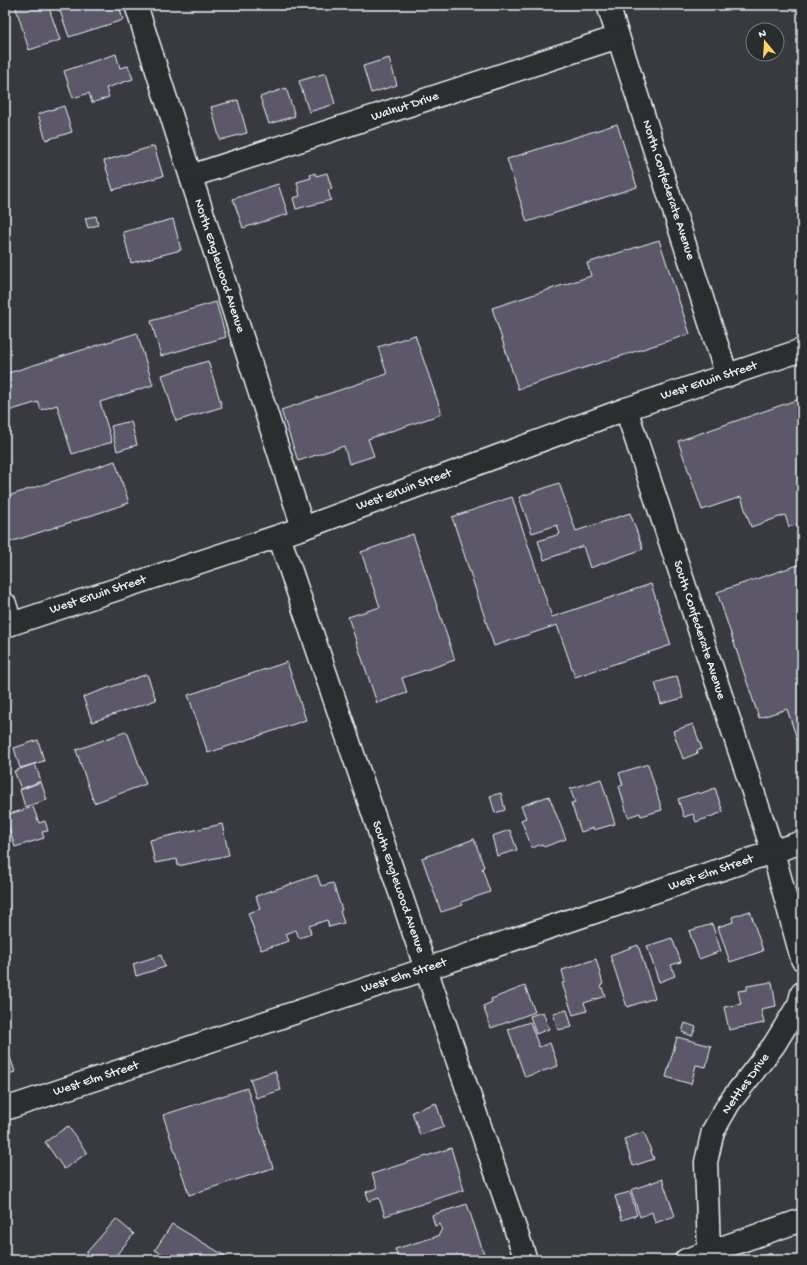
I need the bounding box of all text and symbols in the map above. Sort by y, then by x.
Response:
north arrow [745,22,785,62]
text: N [757,28,768,41]
street label: Walnut Drive [369,89,441,125]
street label: North Confederate Avenue [638,118,698,262]
street label: North Englewood Avenue [190,197,248,335]
street label: West Erwin Street [659,358,761,404]
street label: West Erwin Street [354,465,455,514]
street label: South Confederate Avenue [669,559,729,702]
street label: West Erwin Street [48,572,150,618]
street label: South Englewood Avenue [368,819,428,955]
street label: West Elm Street [667,851,757,895]
street label: West Elm Street [359,955,450,997]
street label: Nettles Drive [719,1050,773,1117]
street label: West Elm Street [51,1058,142,1100]

